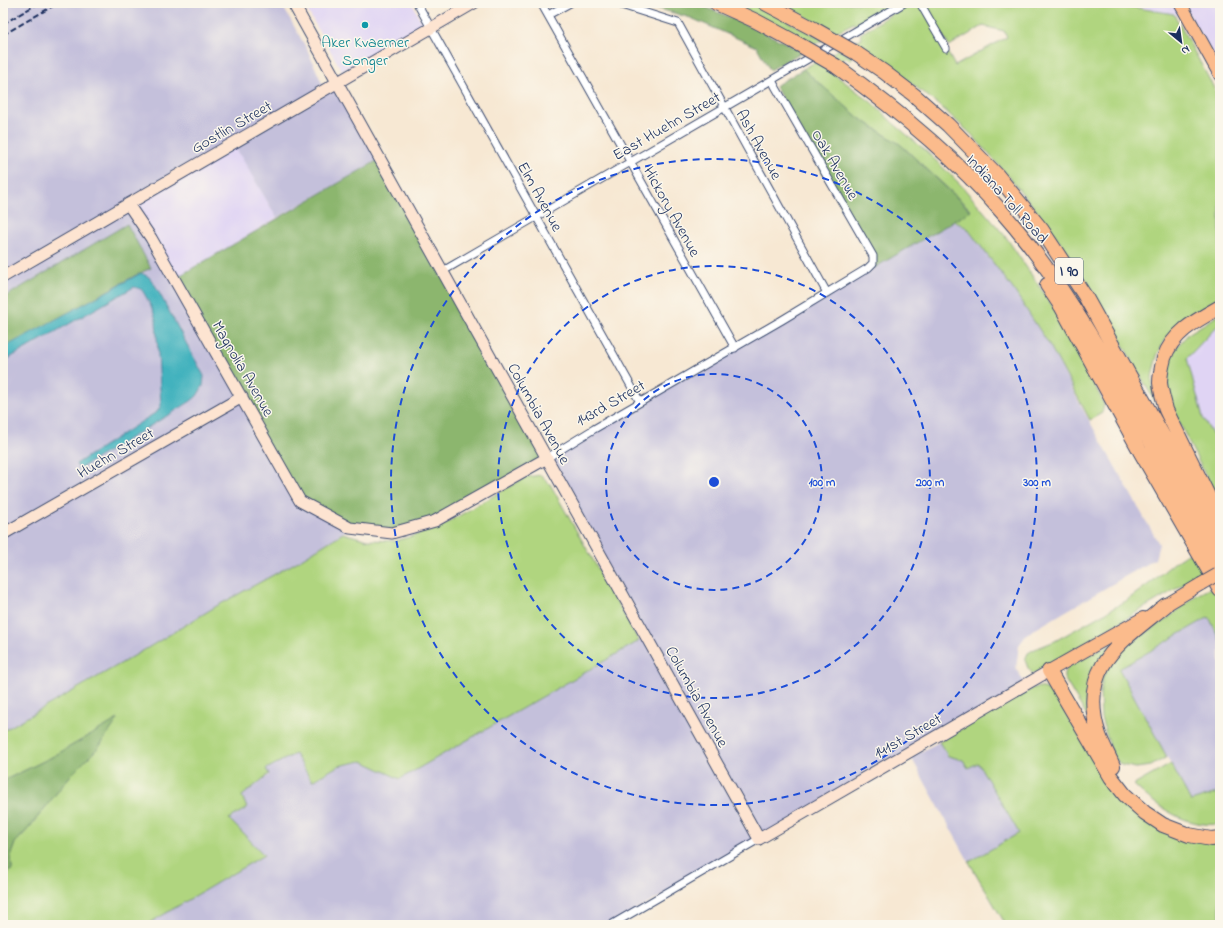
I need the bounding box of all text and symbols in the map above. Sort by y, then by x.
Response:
marker: Aker Kvaerner Songer [360,20,370,30]
north arrow [1161,22,1201,62]
place label: Aker Kvaerner Songer [321,31,409,73]
text: N [1178,41,1192,59]
street label: East Huehn Street [609,86,726,167]
street label: Gostlin Street [187,95,277,161]
street label: Ash Avenue [729,105,788,185]
street label: Oak Avenue [804,125,865,205]
street label: Indiana Toll Road [960,149,1053,249]
street label: Elm Avenue [510,158,569,237]
street label: Hickory Avenue [636,162,706,262]
road number: I 90 [1055,258,1083,284]
street label: Magnolia Avenue [205,317,280,422]
street label: Columbia Avenue [500,359,576,470]
street label: 143rd Street [572,374,651,433]
street label: Huehn Street [73,422,160,485]
text: 100 m [809,474,836,492]
text: 200 m [915,474,945,492]
text: 300 m [1022,474,1052,492]
centre of rings [707,475,721,489]
street label: Columbia Avenue [658,642,734,753]
street label: 141st Street [870,707,947,766]

